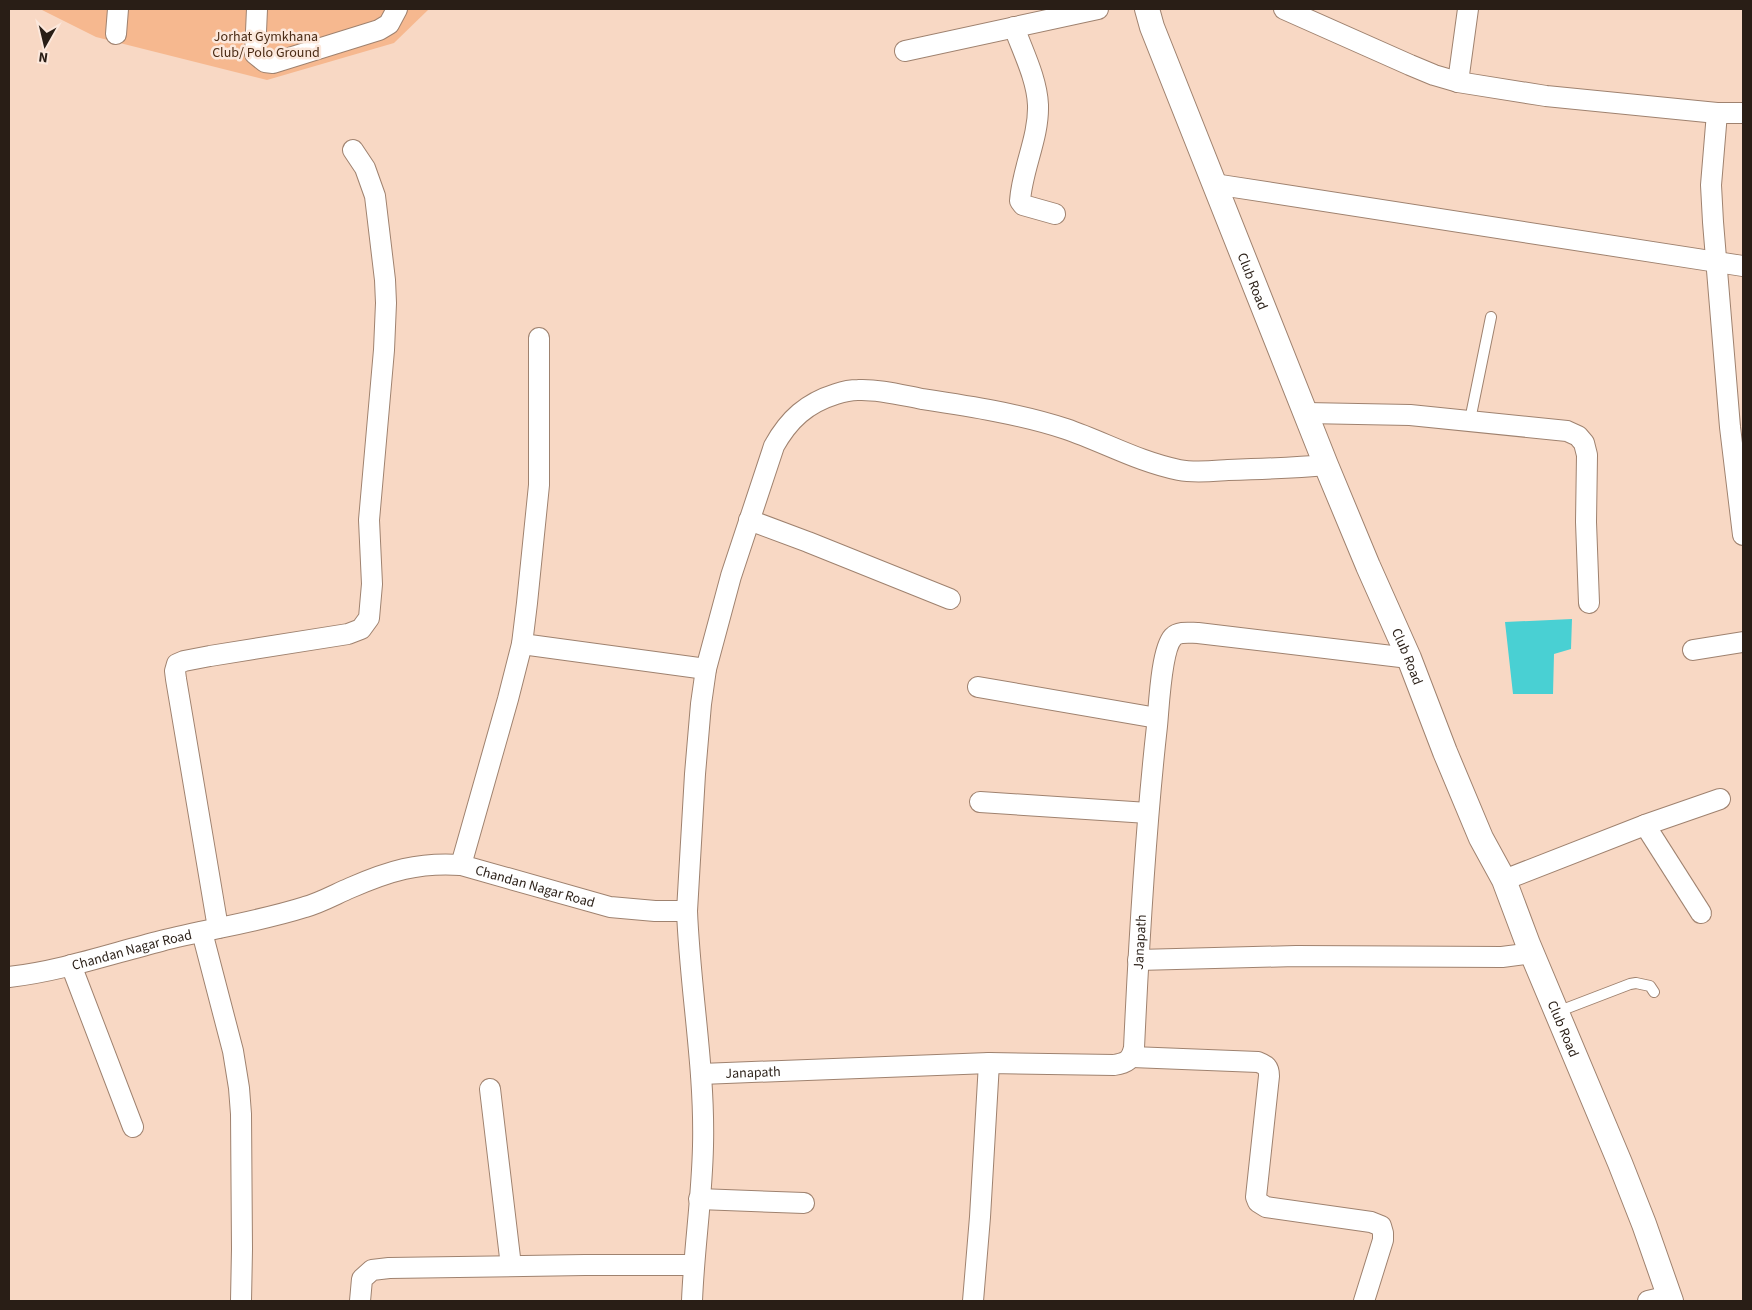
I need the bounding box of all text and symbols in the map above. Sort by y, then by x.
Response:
north arrow [20,20,70,70]
park label: Jorhat Gymkhana Club/ Polo Ground [212,27,320,63]
text: N [37,46,49,67]
street label: Club Road [1232,250,1272,313]
street label: Club Road [1386,625,1427,688]
street label: Chandan Nagar Road [473,861,597,913]
street label: Janapath [1129,914,1152,970]
street label: Chandan Nagar Road [70,925,194,976]
street label: Club Road [1542,998,1583,1060]
street label: Janapath [725,1062,781,1084]

